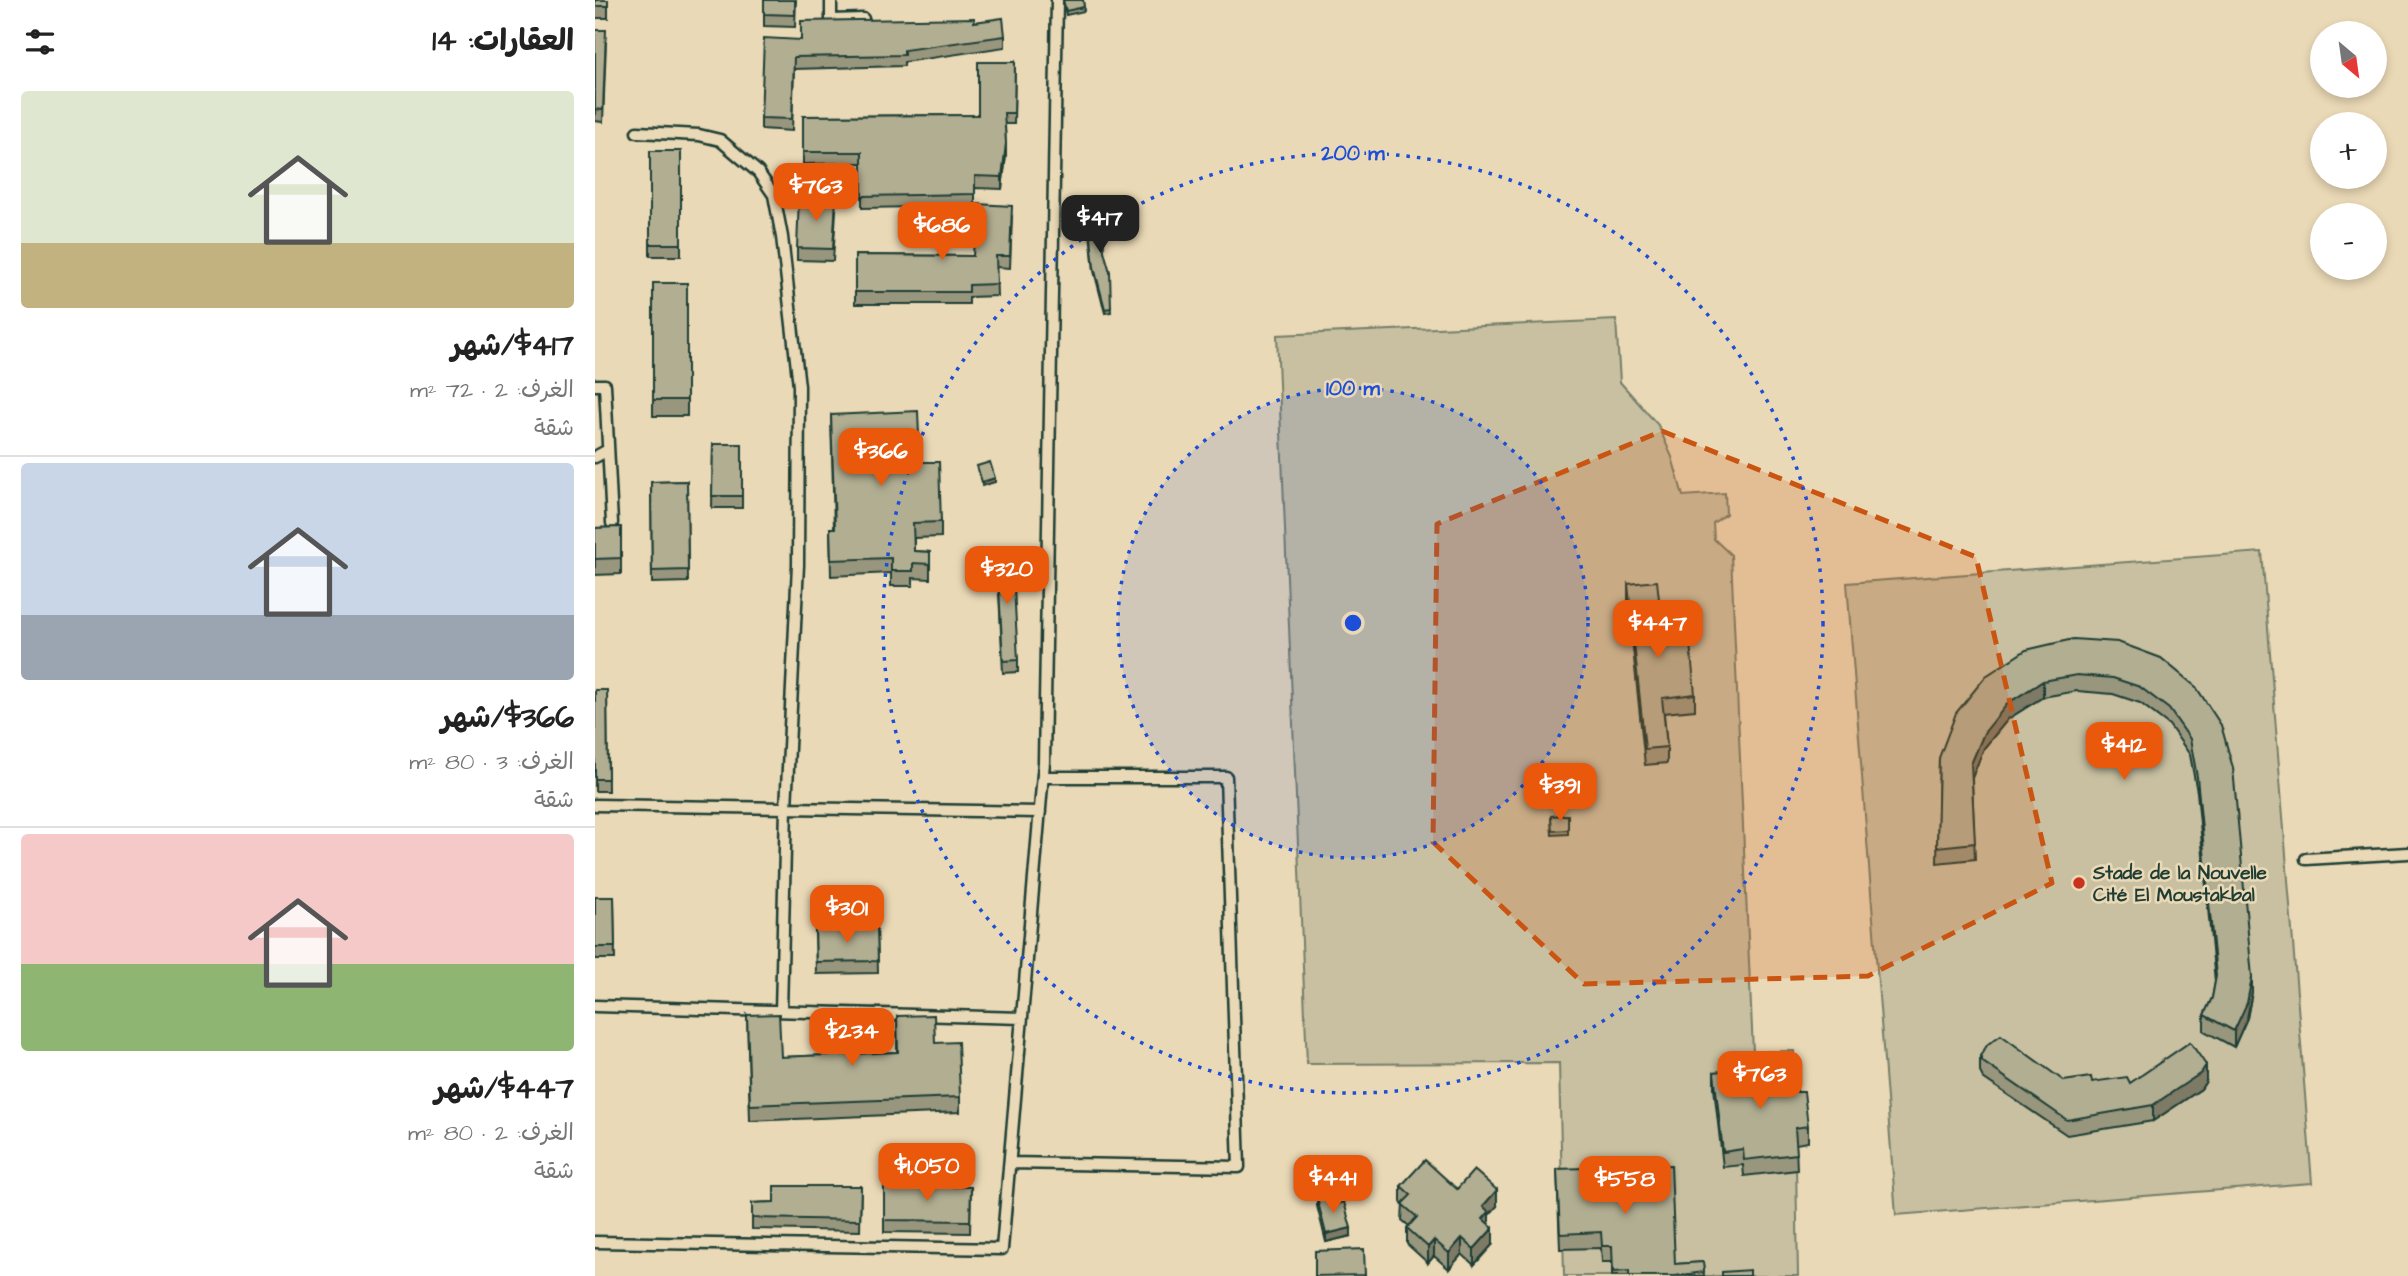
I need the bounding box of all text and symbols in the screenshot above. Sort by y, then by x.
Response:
text: العقارات: 14 [432,20,574,62]
north arrow [2310,21,2387,98]
map controls [2310,21,2387,280]
icon: filters [21,23,59,61]
button: + [2310,112,2387,189]
icon: home [235,137,361,263]
text: 200 m [1320,139,1385,168]
pin: $763 [775,164,857,223]
text: $763 [789,170,843,202]
pin: $417 [1059,196,1141,255]
pin: $686 [901,202,983,262]
text: $417 [1077,202,1123,234]
button: − [2310,203,2387,280]
text: $686 [914,209,970,241]
text: $417/شهر [451,325,574,367]
text: الغرف: 2 · 72 m² [410,374,574,406]
text: 100 m [1326,374,1381,403]
text: شقة [534,412,574,444]
pin: $366 [840,428,922,488]
text: $366 [854,435,908,467]
icon: home [235,509,361,635]
pin: $320 [966,546,1048,606]
text: $320 [981,553,1033,585]
pin: $447 [1617,600,1699,660]
text: $447 [1629,607,1687,639]
centre of rings [1341,611,1365,635]
text: $366/شهر [441,697,574,739]
pin: $412 [2083,722,2165,782]
text: $412 [2102,729,2146,761]
text: الغرف: 3 · 80 m² [409,746,574,778]
pin: $391 [1519,764,1601,823]
text: $391 [1540,770,1580,802]
text: شقة [534,784,574,816]
place label: Stade de la Nouvelle Cité El Moustakbal [2092,860,2267,909]
marker: Stade de la Nouvelle Cité El Moustakbal [2071,875,2087,891]
icon: home [235,880,361,1006]
pin: $301 [806,886,888,945]
text: $301 [826,892,868,924]
pin: $234 [811,1009,893,1068]
text: $234 [825,1015,879,1047]
pin: $763 [1719,1052,1801,1111]
text: $763 [1733,1058,1787,1090]
text: $447/شهر [434,1068,574,1110]
text: الغرف: 2 · 80 m² [408,1117,574,1149]
pin: $1,050 [870,1144,984,1203]
text: $1,050 [894,1150,960,1182]
text: شقة [534,1155,574,1187]
pin: $441 [1292,1156,1374,1215]
pin: $558 [1584,1156,1666,1216]
text: $441 [1309,1162,1357,1194]
text: $558 [1595,1163,1655,1195]

